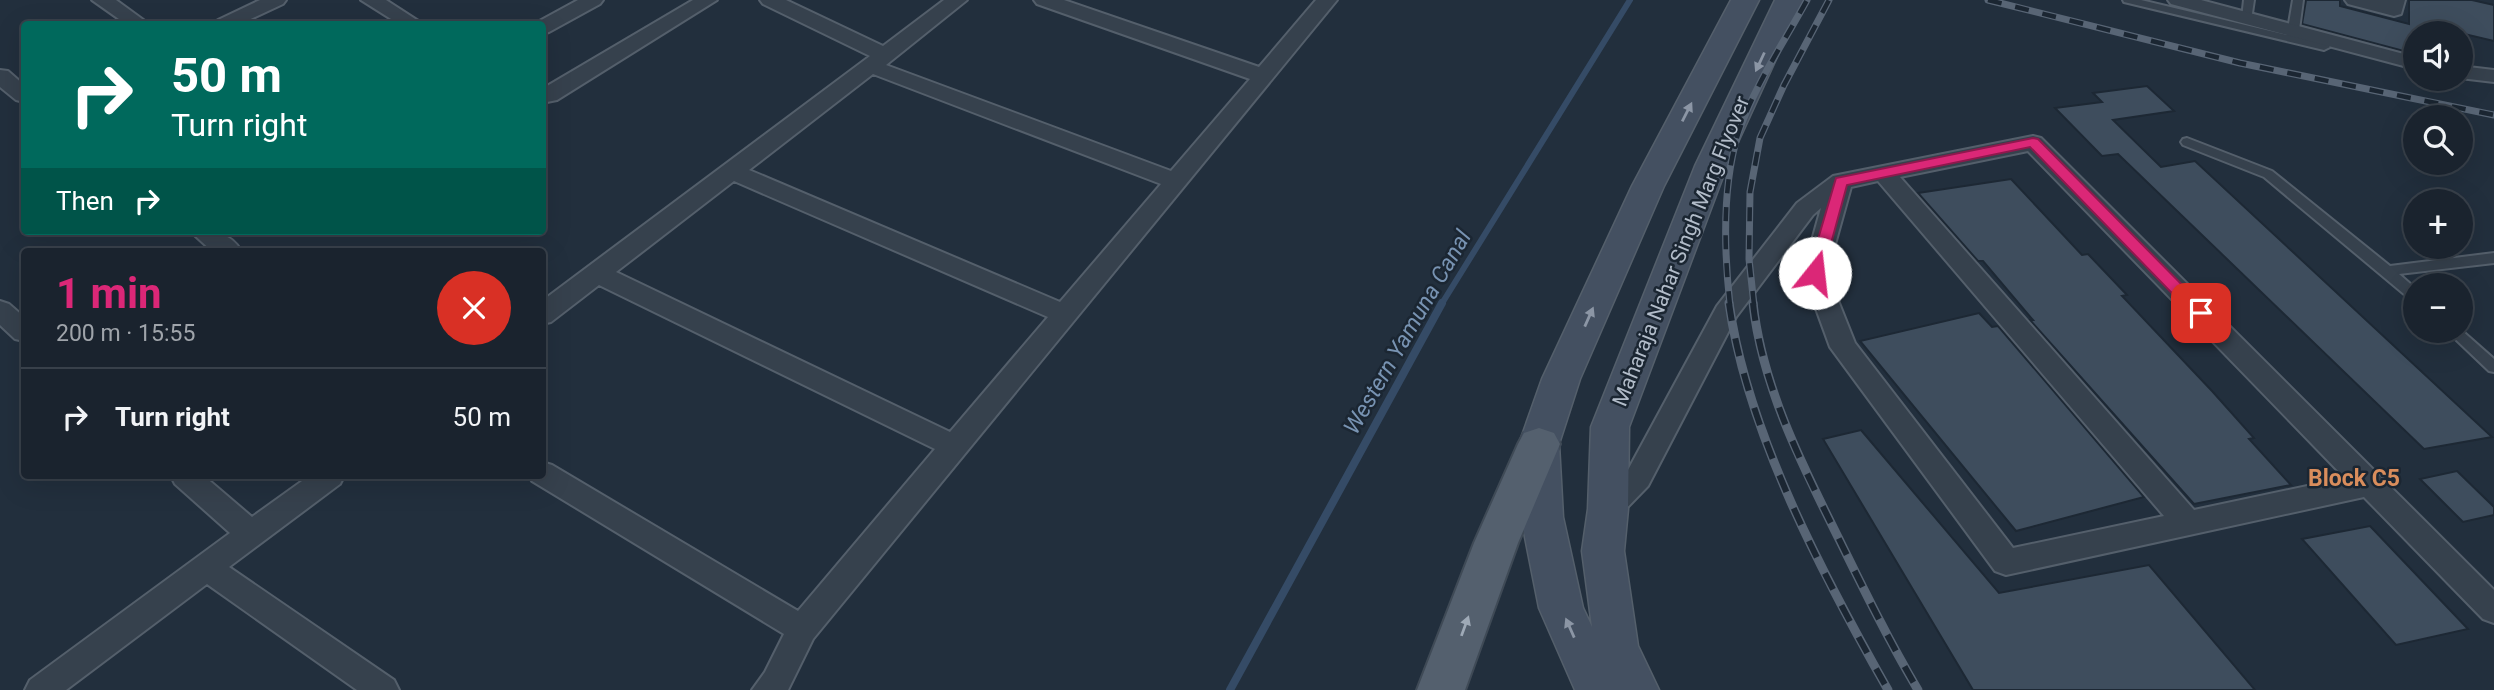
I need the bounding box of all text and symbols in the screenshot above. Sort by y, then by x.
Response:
map controls [2403,21,2473,343]
button: sound [2403,21,2473,91]
text: 50 m [171,47,282,104]
icon: right [56,49,147,140]
one-way arrow [1754,52,1765,72]
street label: Maharaja Nahar Singh Marg Flyover [1608,92,1754,410]
one-way arrow [1681,102,1692,122]
button: search [2403,105,2473,175]
text: Turn right [171,106,307,144]
icon: right [128,182,166,220]
text: Then [56,186,114,216]
button: + [2403,189,2473,259]
water label: Western Yamuna Canal [1338,225,1477,439]
position arrow [1778,236,1852,310]
text: 1 min [56,269,162,318]
button: close [437,271,511,345]
button: − [2403,273,2473,343]
pin [2171,283,2231,343]
icon: arrive [2182,294,2220,332]
one-way arrow [1583,307,1595,327]
text: 200 m · 15:55 [56,320,195,347]
icon: right [56,398,94,436]
text: Turn right [115,402,230,432]
text: 50 m [453,402,511,432]
district label: Block C5 [2308,465,2400,492]
one-way arrow [1460,615,1471,636]
one-way arrow [1564,618,1576,638]

